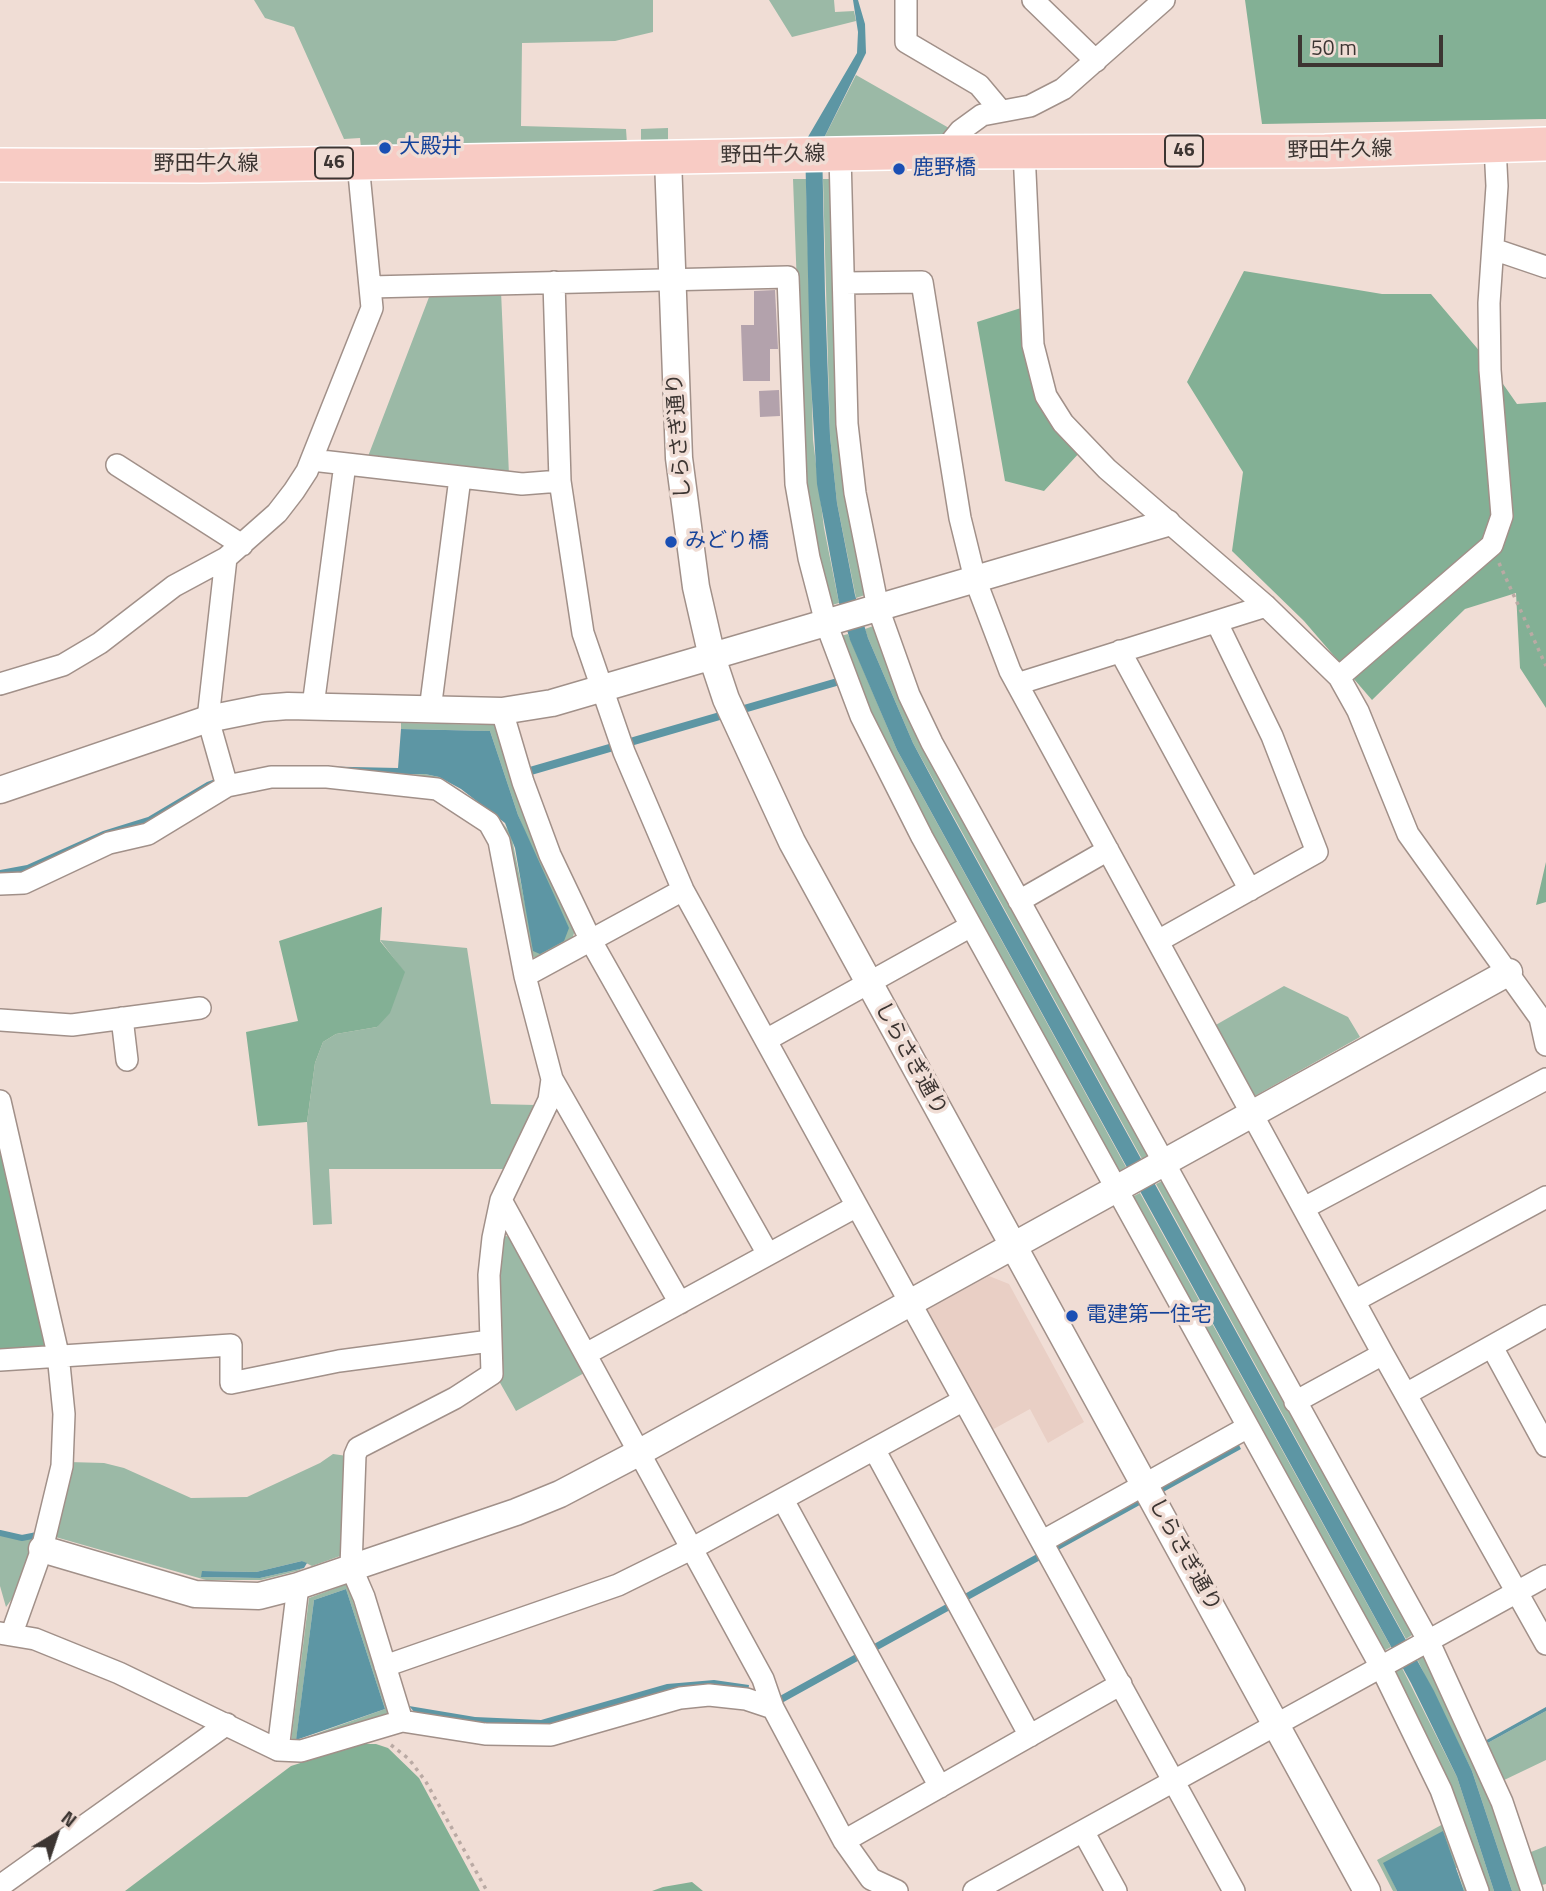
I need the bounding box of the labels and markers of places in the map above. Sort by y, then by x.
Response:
place label: 大殿井 [399,135,462,161]
marker: 大殿井 [377,140,393,156]
place label: 鹿野橋 [913,156,976,182]
marker: 鹿野橋 [891,161,907,177]
place label: みどり橋 [685,529,769,555]
marker: みどり橋 [663,534,679,550]
place label: 電建第一住宅 [1086,1303,1212,1329]
marker: 電建第一住宅 [1064,1308,1080,1324]

